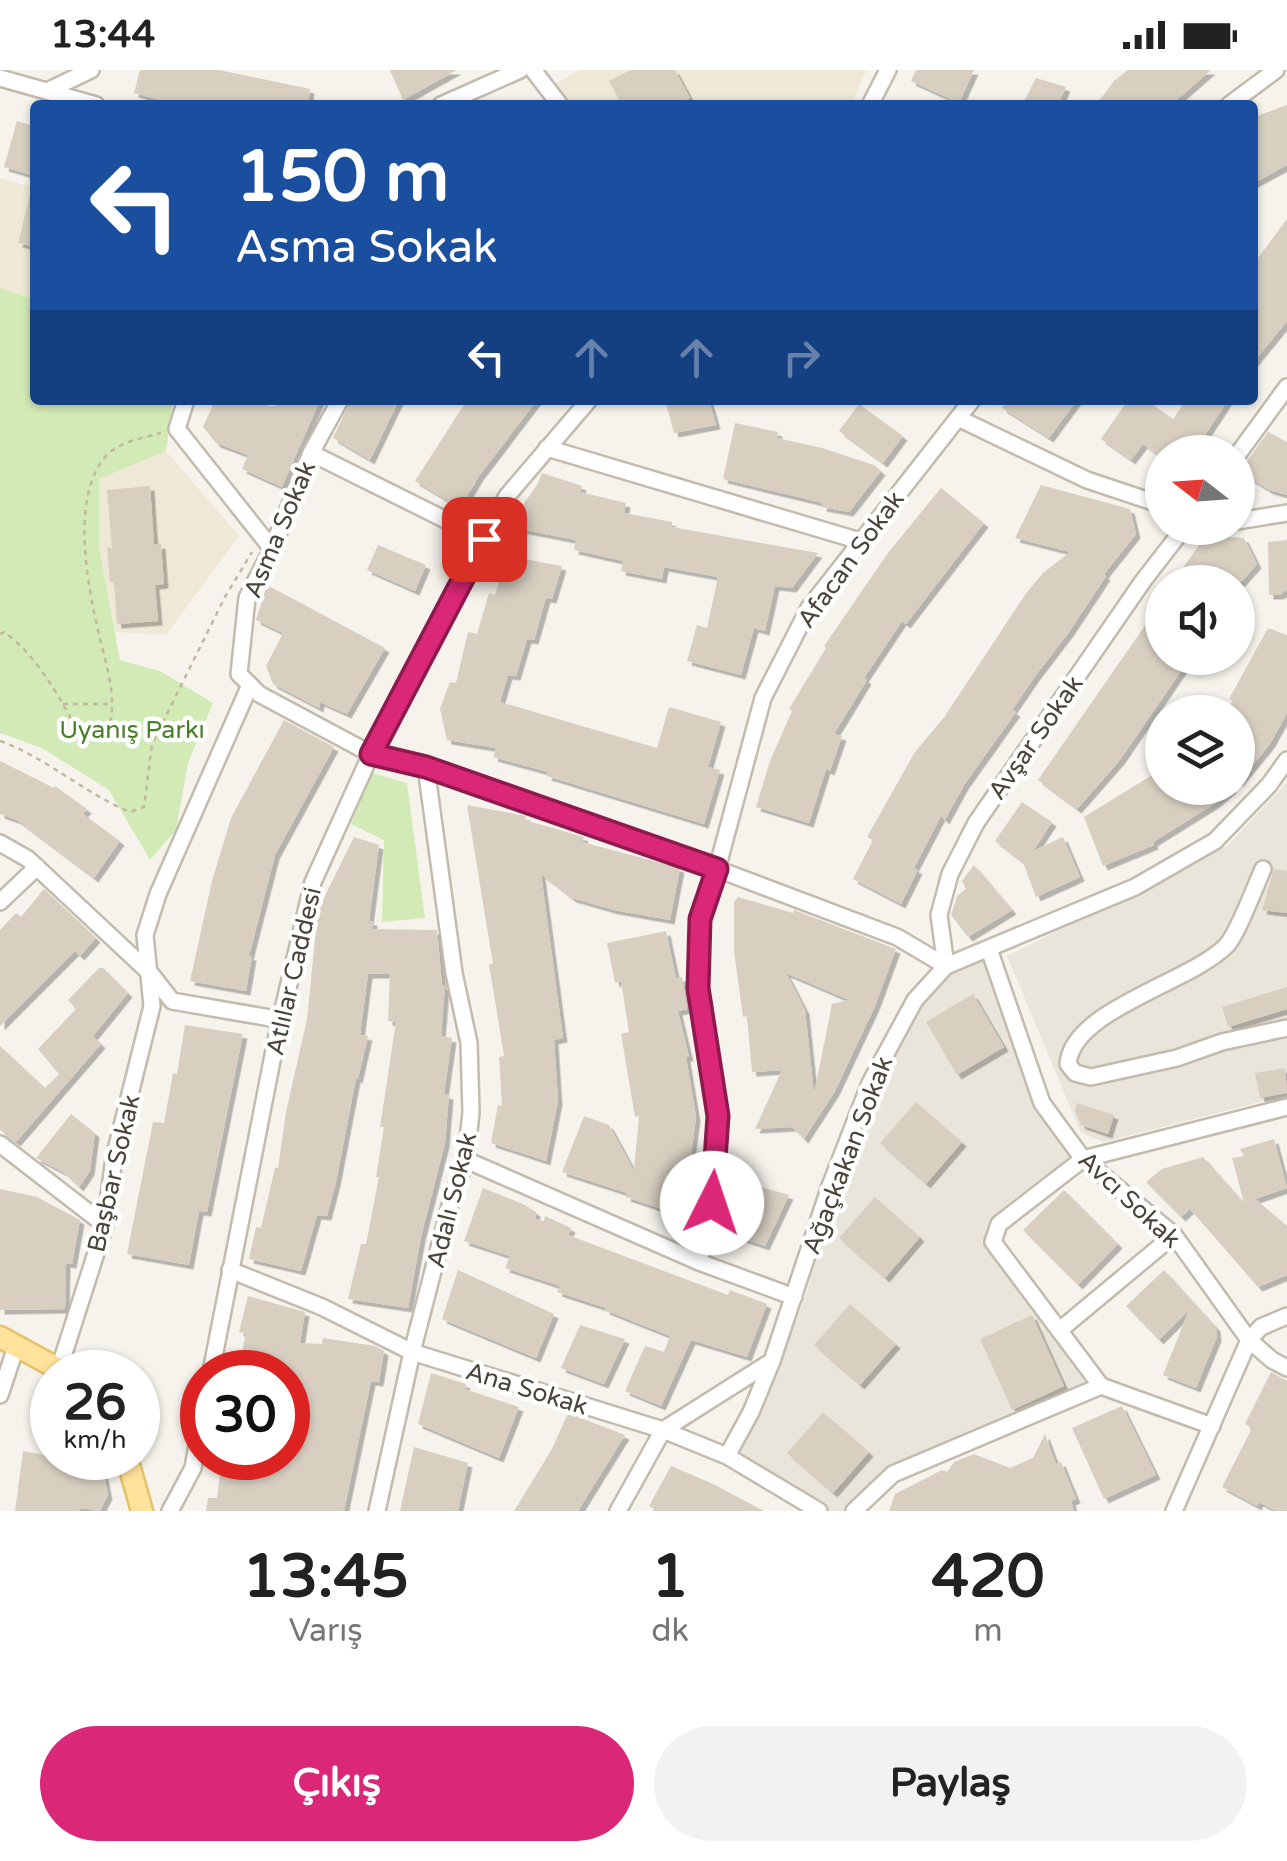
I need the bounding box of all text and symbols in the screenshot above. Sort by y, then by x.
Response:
text: 13:44 [50,12,155,58]
text: 150 m [235,136,449,220]
icon: left [70,140,200,270]
text: Asma Sokak [235,221,497,275]
icon: left [459,330,514,385]
icon: ahead [564,330,619,385]
icon: ahead [669,330,724,385]
icon: right [774,330,829,385]
north arrow [1145,435,1255,545]
map controls [1145,435,1255,805]
street label: Asma Sokak [238,456,322,602]
street label: Afacan Sokak [791,485,911,634]
pin [442,497,527,582]
icon: arrive [457,512,512,567]
button: sound [1145,565,1255,675]
street label: Avşar Sokak [982,670,1090,805]
button: layers [1145,695,1255,805]
park label: Uyanış Parkı [59,715,205,745]
street label: Atlılar Caddesi [260,884,328,1058]
street label: Ağaçkakan Sokak [796,1052,900,1259]
street label: Başbar Sokak [81,1091,147,1255]
street label: Adalı Sokak [421,1129,483,1271]
street label: Avcı Sokak [1072,1145,1187,1255]
position arrow [660,1151,764,1255]
speed limit sign: 30 [180,1350,310,1480]
street label: Ana Sokak [462,1356,591,1422]
text: 26 [64,1373,126,1433]
text: km/h [64,1425,126,1455]
text: 13:45 [242,1541,409,1613]
text: 1 [651,1541,689,1613]
text: 420 [931,1541,1045,1613]
text: Varış [289,1612,363,1650]
text: dk [651,1612,689,1650]
text: m [973,1612,1003,1650]
button: Çıkış [40,1726,634,1841]
button: Paylaş [654,1726,1247,1841]

